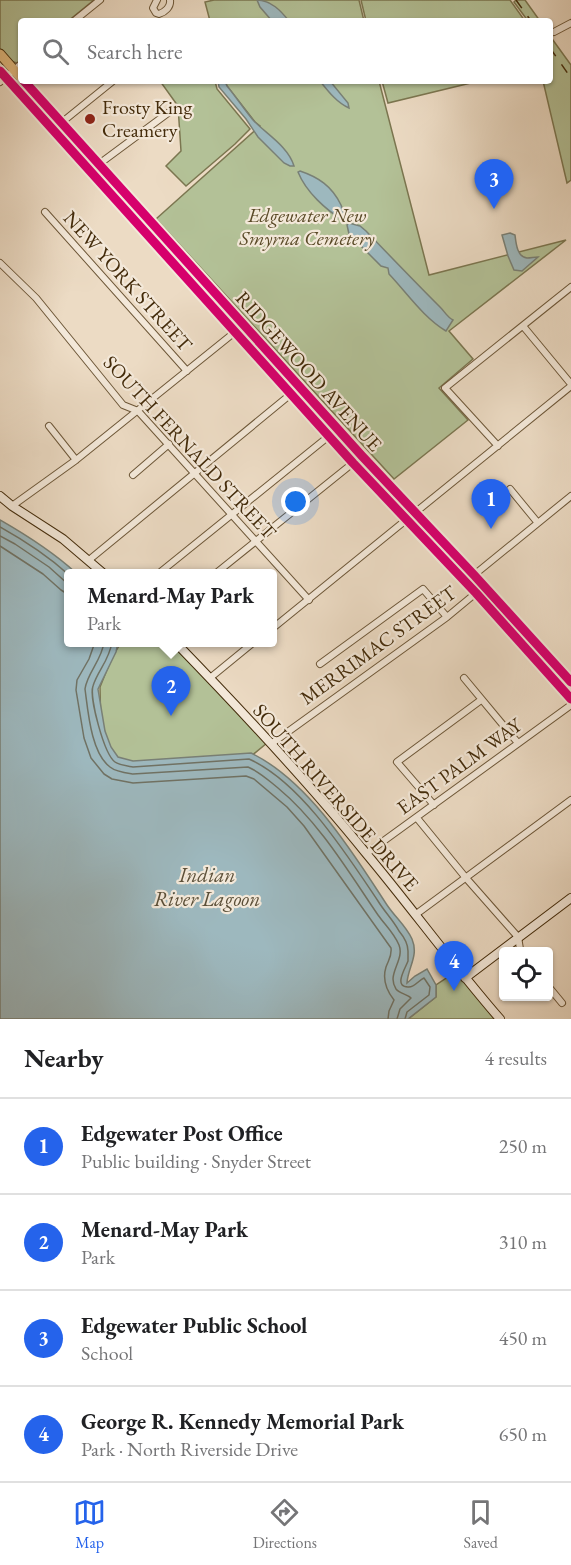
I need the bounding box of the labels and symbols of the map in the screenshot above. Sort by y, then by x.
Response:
place label: Frosty King Creamery [102,94,192,143]
marker: Frosty King Creamery [83,112,97,126]
pin: 3 [474,160,514,209]
park label: Edgewater New Smyrna Cemetery [238,202,375,251]
street label: NEW YORK STREET [58,205,199,357]
street label: RIDGEWOOD AVENUE [230,285,388,457]
street label: SOUTH FERNALD STREET [98,350,282,545]
pin: 1 [472,480,510,529]
your location [281,487,310,516]
street label: MERRIMAC STREET [295,579,462,710]
pin: 2 [152,666,190,716]
street label: SOUTH RIVERSIDE DRIVE [247,698,425,896]
street label: EAST PALM WAY [391,711,528,820]
water label: Indian River Lagoon [154,861,260,912]
pin: 4 [434,942,474,991]

